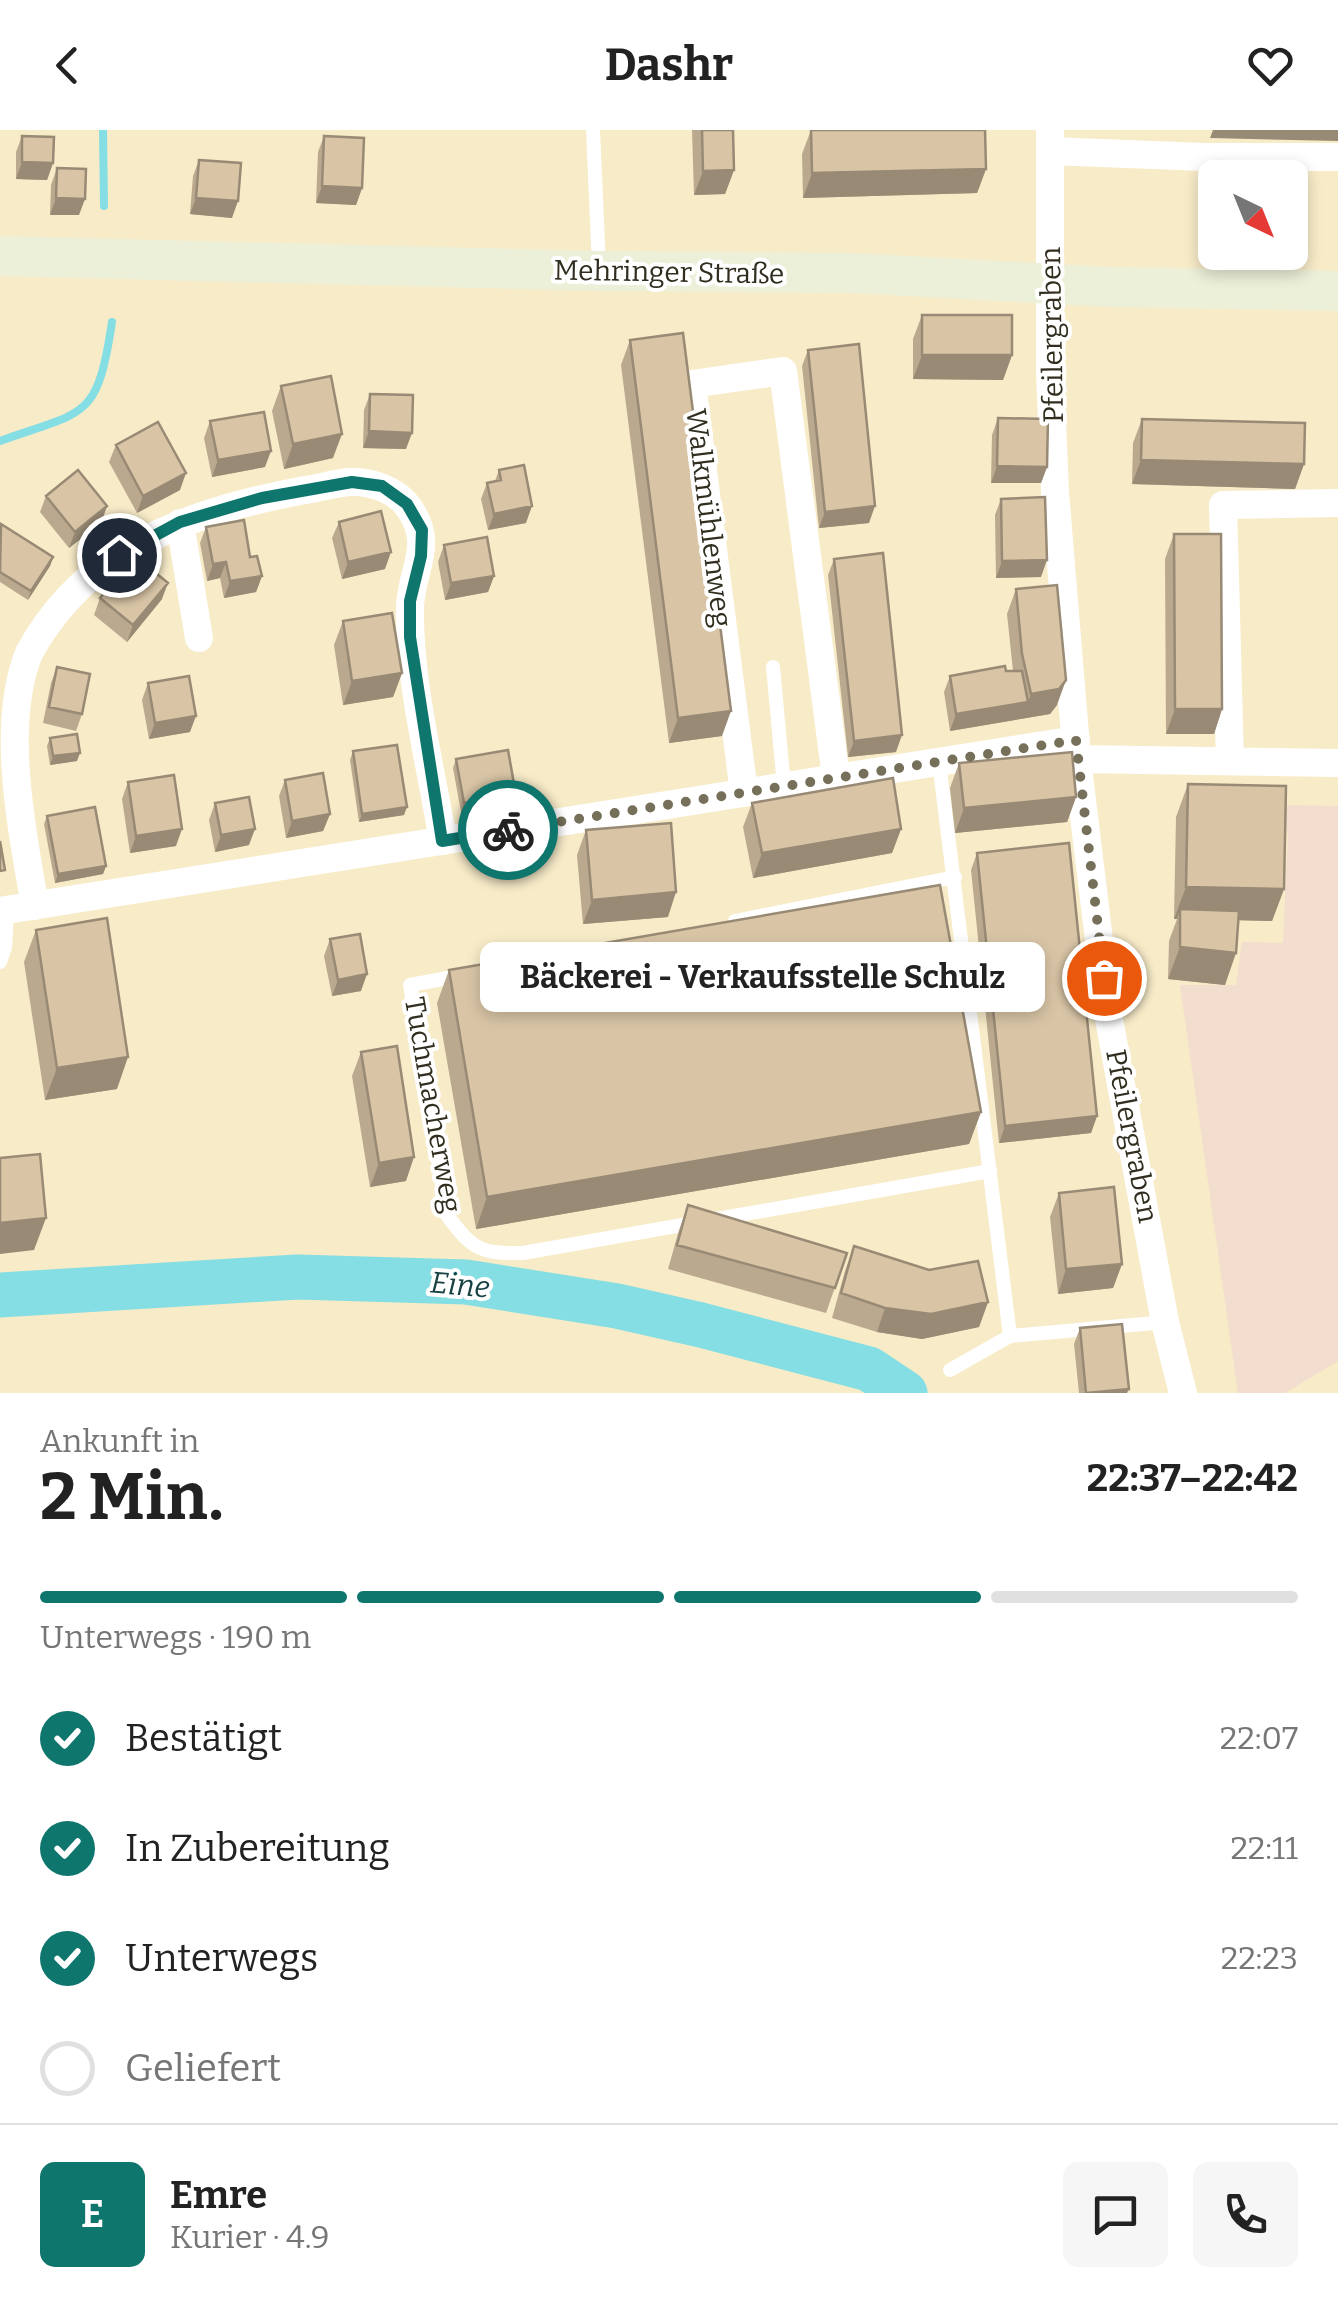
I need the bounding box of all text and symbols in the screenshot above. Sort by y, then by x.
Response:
icon: back [40,38,95,93]
text: Dashr [605,38,733,92]
icon: heart [1243,38,1298,93]
north arrow [1198,160,1308,270]
map controls [1198,160,1308,270]
street label: Pfeilergraben [1034,246,1070,423]
street label: Mehringer Straße [553,253,785,291]
street label: Walkmühlenweg [679,407,739,629]
pin [77,513,162,598]
icon: home [92,528,147,583]
courier [458,780,558,880]
icon: bike [481,803,536,858]
pin [1062,936,1147,1021]
callout: Bäckerei - Verkaufsstelle Schulz [479,943,1044,1013]
icon: bag [1077,951,1132,1006]
text: Bäckerei - Verkaufsstelle Schulz [520,958,1005,996]
street label: Tuchmacherweg [398,995,468,1215]
street label: Pfeilergraben [1099,1046,1165,1226]
water label: Eine [429,1264,491,1306]
text: Ankunft in [40,1422,199,1460]
text: 22:37–22:42 [1087,1455,1298,1501]
text: 2 Min. [40,1458,224,1536]
text: Unterwegs · 190 m [40,1618,311,1656]
icon: check [40,1711,95,1766]
text: Bestätigt [125,1715,282,1761]
text: 22:07 [1220,1719,1298,1757]
icon: check [40,1821,95,1876]
text: In Zubereitung [125,1825,390,1871]
text: 22:11 [1230,1829,1298,1867]
icon: check [40,1931,95,1986]
text: Unterwegs [125,1935,318,1981]
text: 22:23 [1221,1939,1298,1977]
text: Geliefert [125,2045,281,2091]
button: chat [1063,2162,1168,2267]
button: phone [1193,2162,1298,2267]
text: Emre [170,2172,267,2218]
text: E [81,2191,104,2237]
text: Kurier · 4.9 [170,2218,330,2256]

